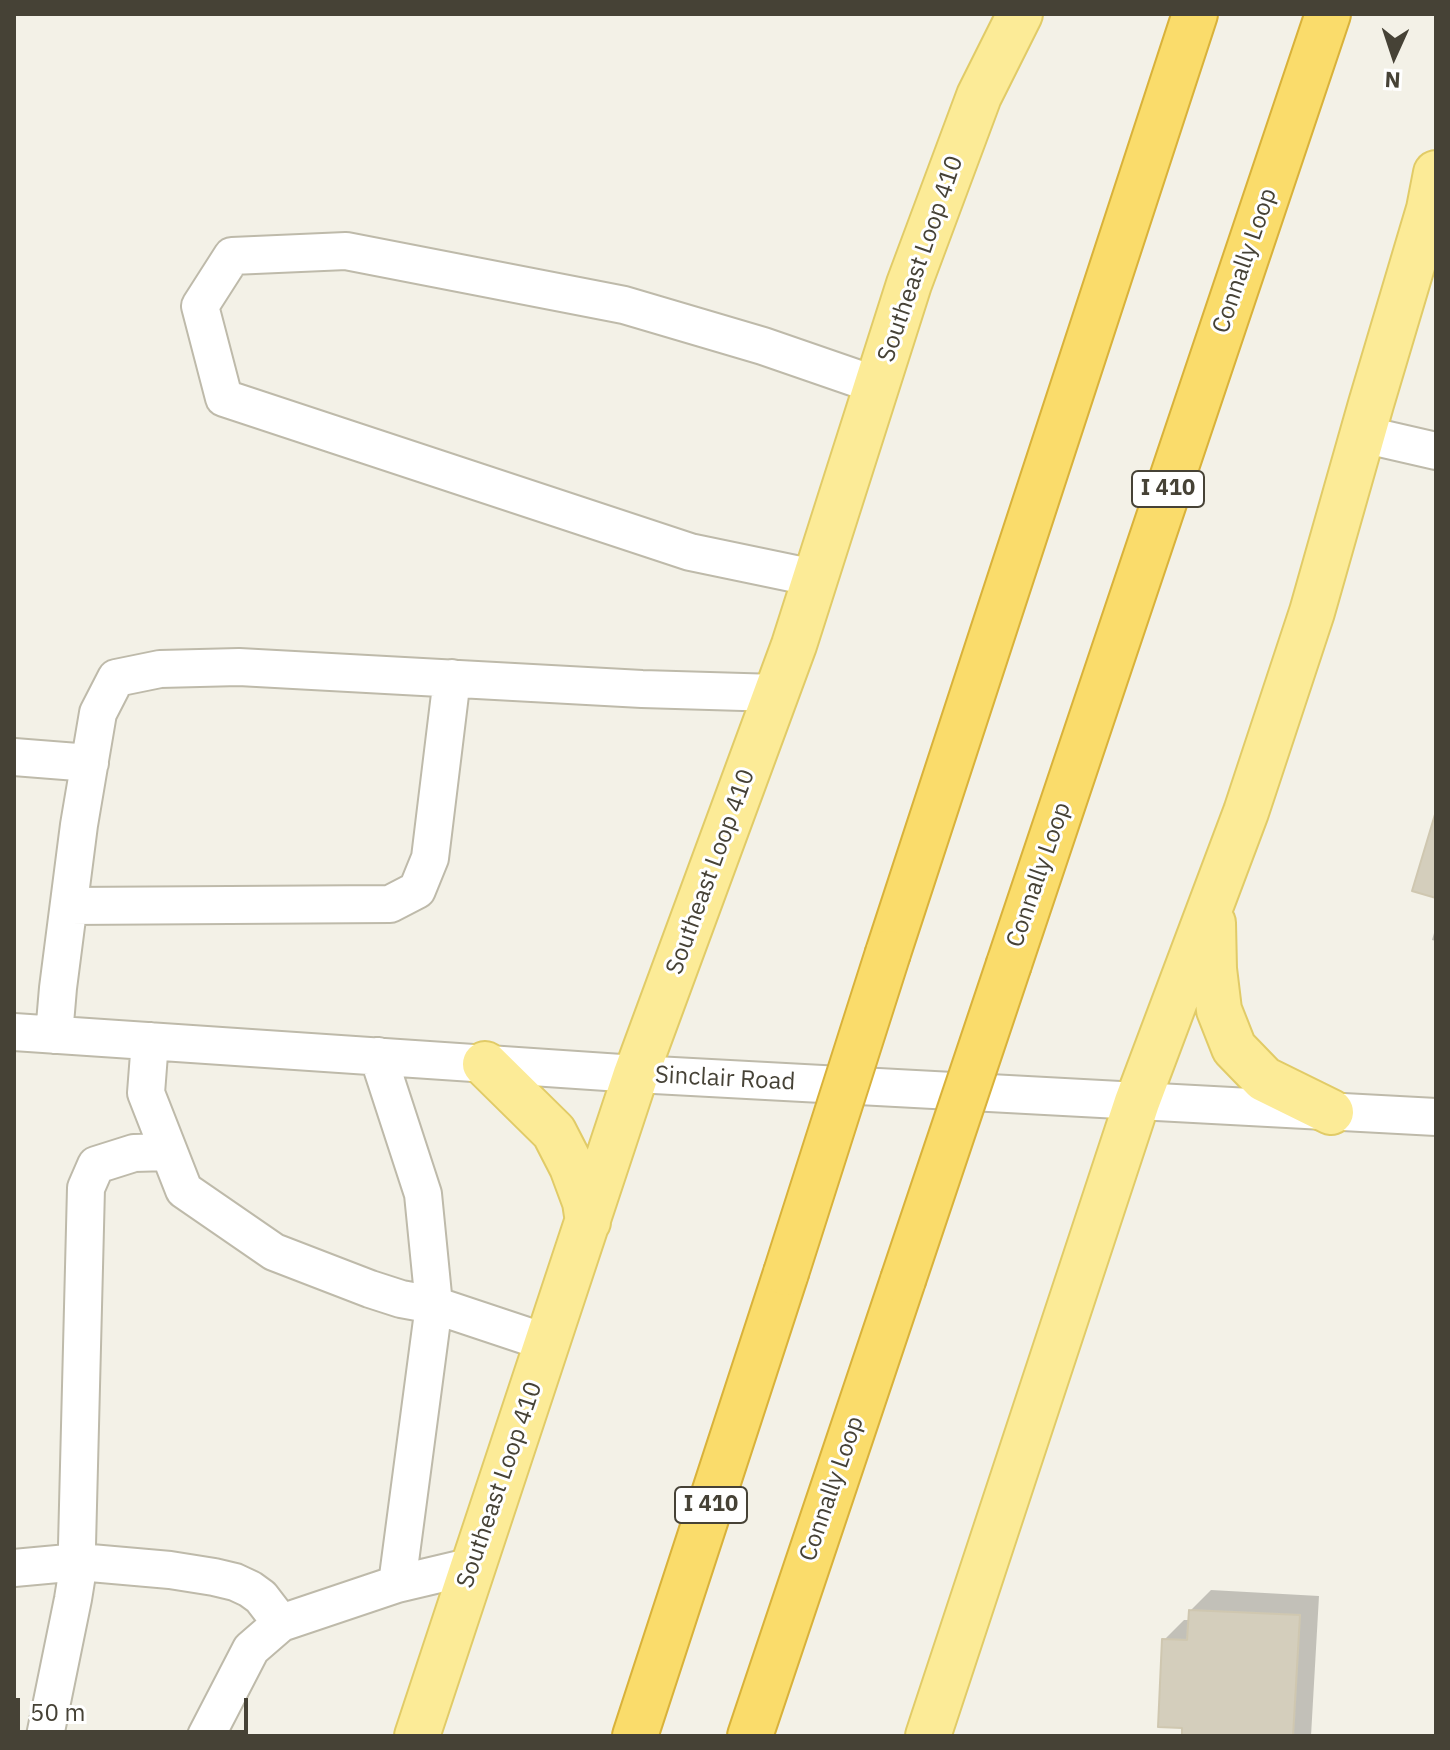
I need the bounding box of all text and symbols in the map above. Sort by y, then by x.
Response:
north arrow [1354,16,1434,96]
text: N [1384,66,1401,95]
street label: Southeast Loop 410 [872,152,970,366]
street label: Connally Loop [1207,185,1283,337]
road number: I 410 [1132,471,1204,507]
street label: Southeast Loop 410 [661,766,761,978]
street label: Connally Loop [1001,799,1077,951]
street label: Sinclair Road [654,1061,796,1097]
street label: Southeast Loop 410 [451,1378,549,1592]
street label: Connally Loop [794,1413,870,1565]
road number: I 410 [675,1487,747,1523]
scale bar [20,1682,252,1732]
text: 50 m [30,1696,85,1728]

